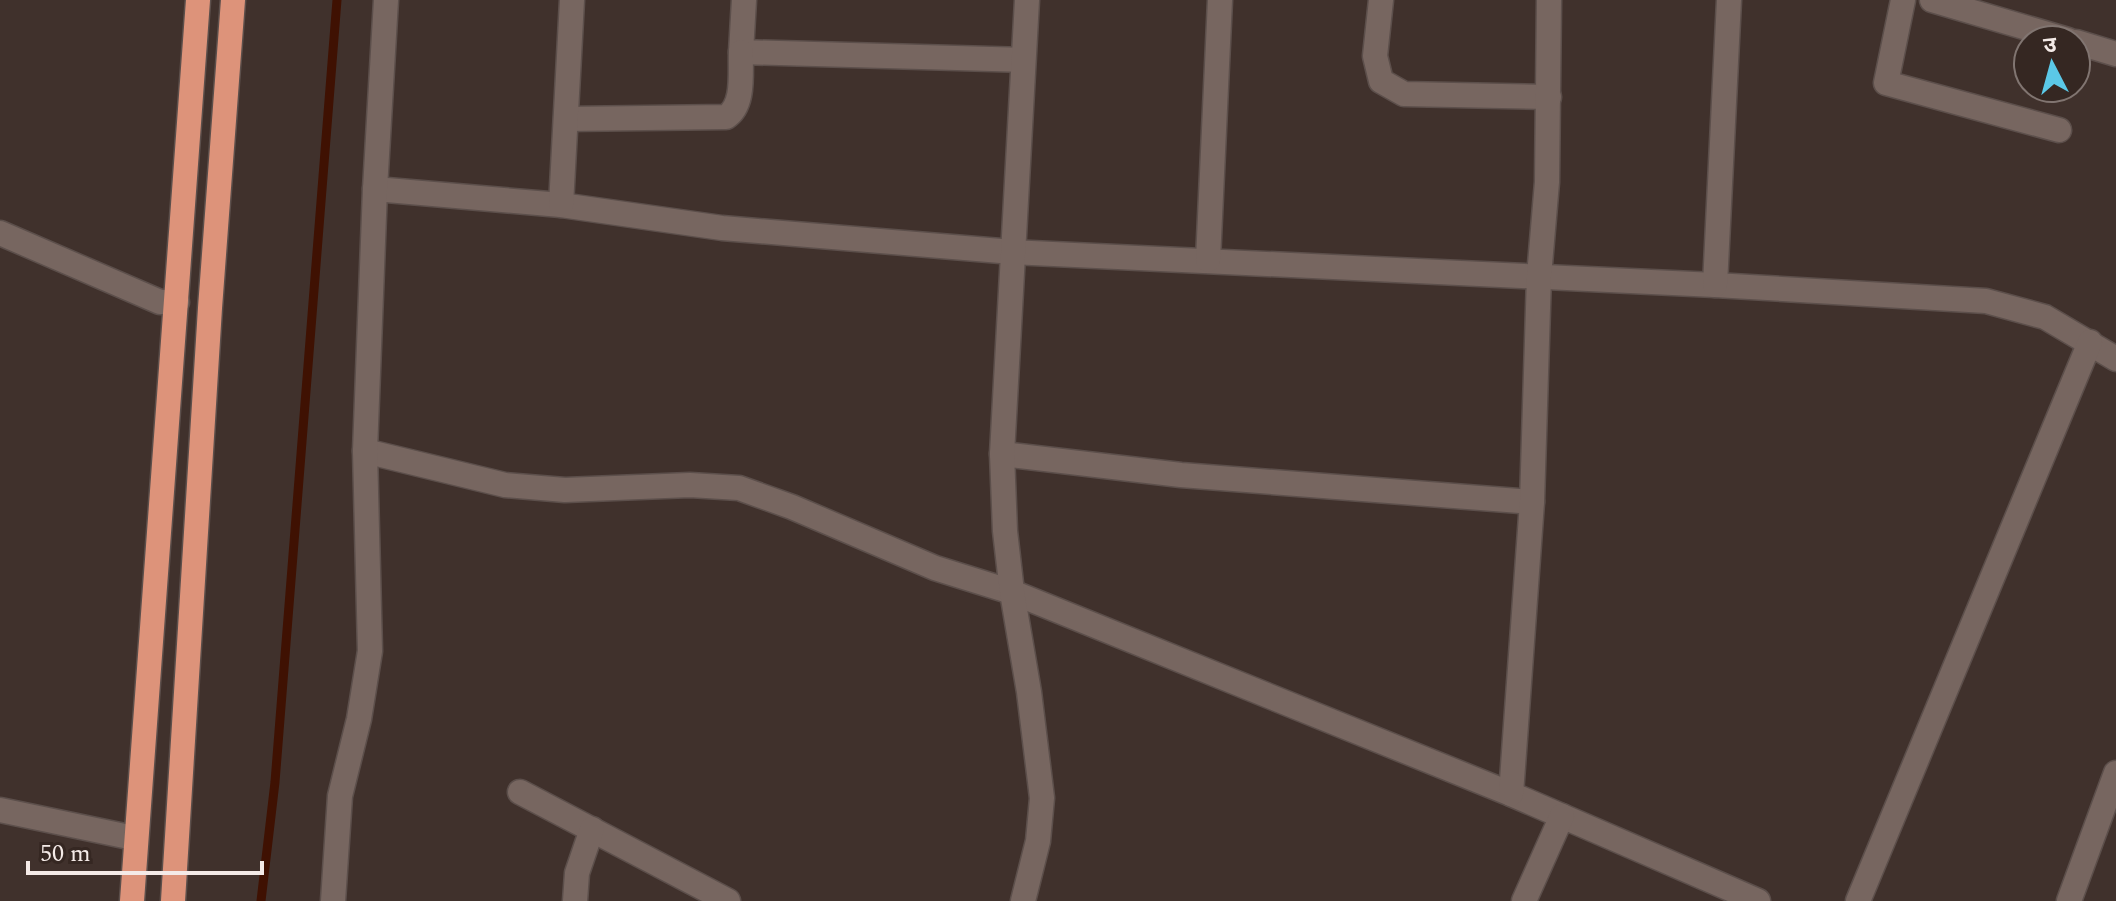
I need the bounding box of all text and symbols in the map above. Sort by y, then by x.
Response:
north arrow [2012,24,2092,104]
text: उ [2042,28,2059,63]
scale bar [28,825,262,875]
text: 50 m [40,836,91,872]

